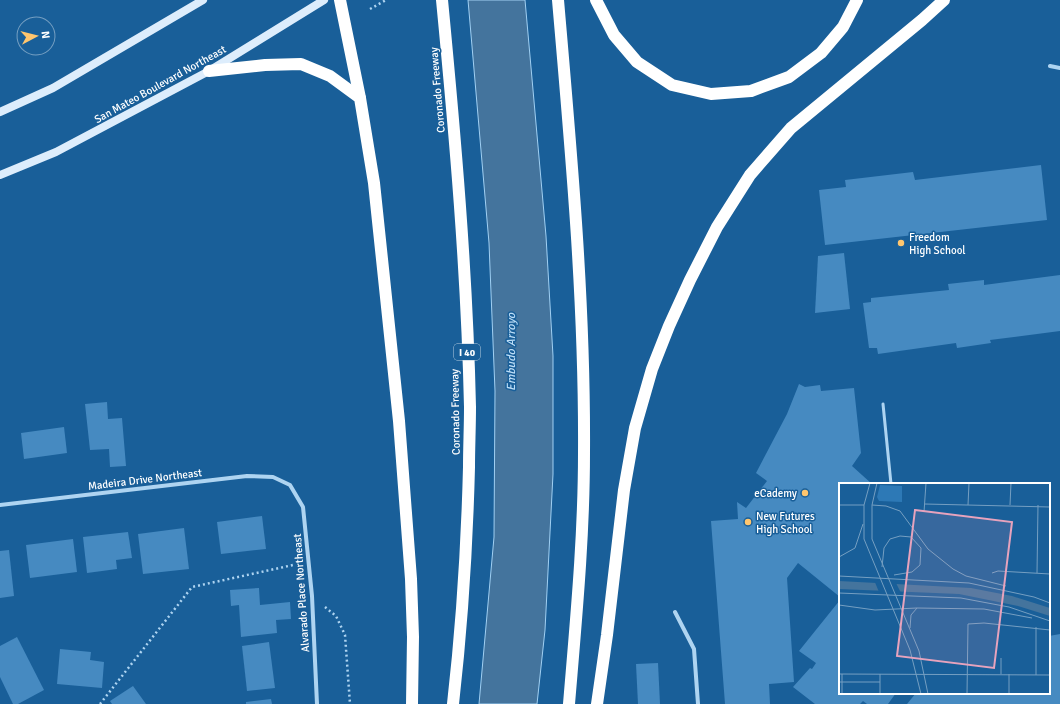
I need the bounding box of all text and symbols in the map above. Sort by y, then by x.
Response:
north arrow [16,16,56,56]
text: N [39,30,52,39]
street label: San Mateo Boulevard Northeast [92,43,228,126]
street label: Coronado Freeway [427,46,448,133]
place label: Freedom High School [909,231,966,257]
marker: Freedom High School [896,238,906,248]
water label: Embudo Arroyo [504,312,519,391]
road number: I 40 [454,344,480,360]
street label: Coronado Freeway [448,368,463,455]
street label: Madeira Drive Northeast [87,466,203,493]
inset map [839,483,1050,694]
place label: eCademy [754,487,798,500]
marker: eCademy [800,488,810,498]
place label: New Futures High School [756,510,815,536]
marker: New Futures High School [743,517,753,527]
street label: Alvarado Place Northeast [291,533,312,653]

